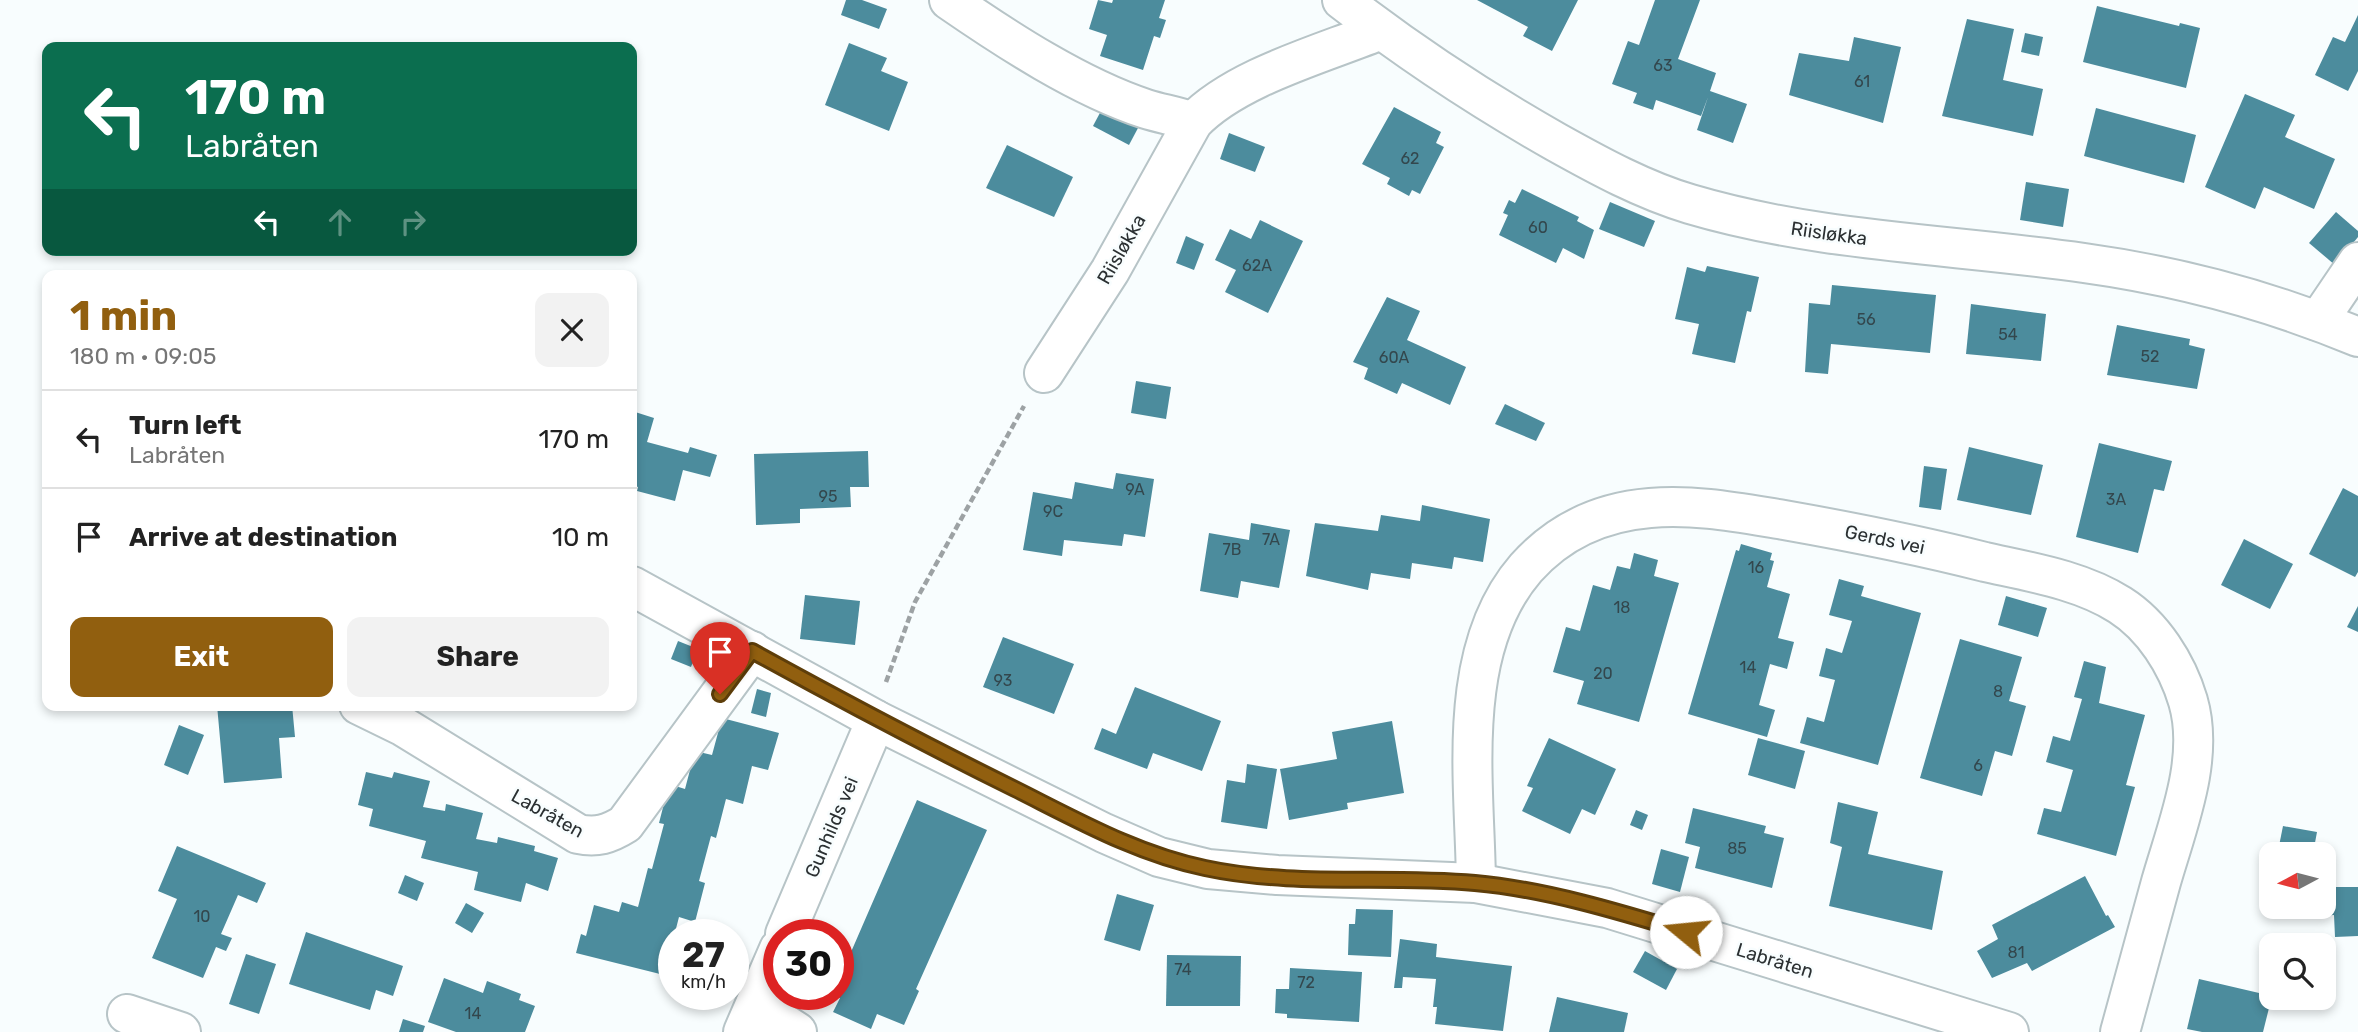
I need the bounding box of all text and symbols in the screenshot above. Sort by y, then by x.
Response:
house number: 63 [1653,56,1673,75]
text: 170 m [185,68,326,126]
icon: left [70,70,161,161]
house number: 61 [1854,72,1870,91]
text: Labråten [185,127,319,165]
house number: 62 [1400,149,1420,168]
icon: left [248,203,286,241]
icon: ahead [321,203,359,241]
icon: right [394,203,432,241]
street label: Riisløkka [1092,210,1151,288]
street label: Riisløkka [1789,217,1869,250]
house number: 60 [1528,218,1548,237]
house number: 62A [1242,256,1272,275]
text: 1 min [70,291,177,341]
button: close [535,293,609,367]
house number: 56 [1856,310,1876,329]
house number: 54 [1998,325,2018,344]
text: 180 m · 09:05 [70,342,216,370]
house number: 52 [2141,347,2159,366]
house number: 60A [1379,348,1410,367]
text: Turn left [129,410,241,441]
icon: left [70,420,108,458]
text: 170 m [539,424,609,455]
text: Labråten [129,441,225,469]
house number: 9A [1125,480,1145,499]
house number: 95 [819,487,838,506]
house number: 3A [2106,490,2126,509]
house number: 9C [1043,502,1063,521]
icon: arrive [70,518,108,556]
street label: Gerds vei [1843,520,1927,559]
text: Arrive at destination [129,522,397,553]
text: 10 m [552,522,609,553]
house number: 7A [1262,530,1280,549]
house number: 7B [1223,540,1241,559]
house number: 16 [1748,558,1765,577]
house number: 18 [1613,598,1631,617]
button: Exit [70,617,333,697]
button: Share [347,617,609,697]
pin [690,622,750,694]
icon: arrive [701,633,739,671]
house number: 14 [1740,658,1756,677]
house number: 20 [1593,664,1613,683]
house number: 93 [994,671,1012,690]
house number: 8 [1993,682,2003,701]
house number: 6 [1973,756,1983,775]
street label: Gunhilds vei [800,773,863,881]
street label: Labråten [507,784,588,843]
house number: 85 [1727,839,1747,858]
north arrow [2259,842,2336,919]
map controls [2259,842,2336,1010]
position arrow [1649,895,1723,969]
house number: 10 [193,907,211,926]
speed limit sign: 30 [763,919,854,1010]
button: search [2259,933,2336,1010]
text: 27 [682,934,725,976]
street label: Labråten [1733,938,1816,983]
house number: 81 [2007,943,2025,962]
house number: 74 [1174,960,1192,979]
text: km/h [681,971,726,993]
house number: 72 [1297,973,1315,992]
house number: 14 [465,1004,481,1023]

